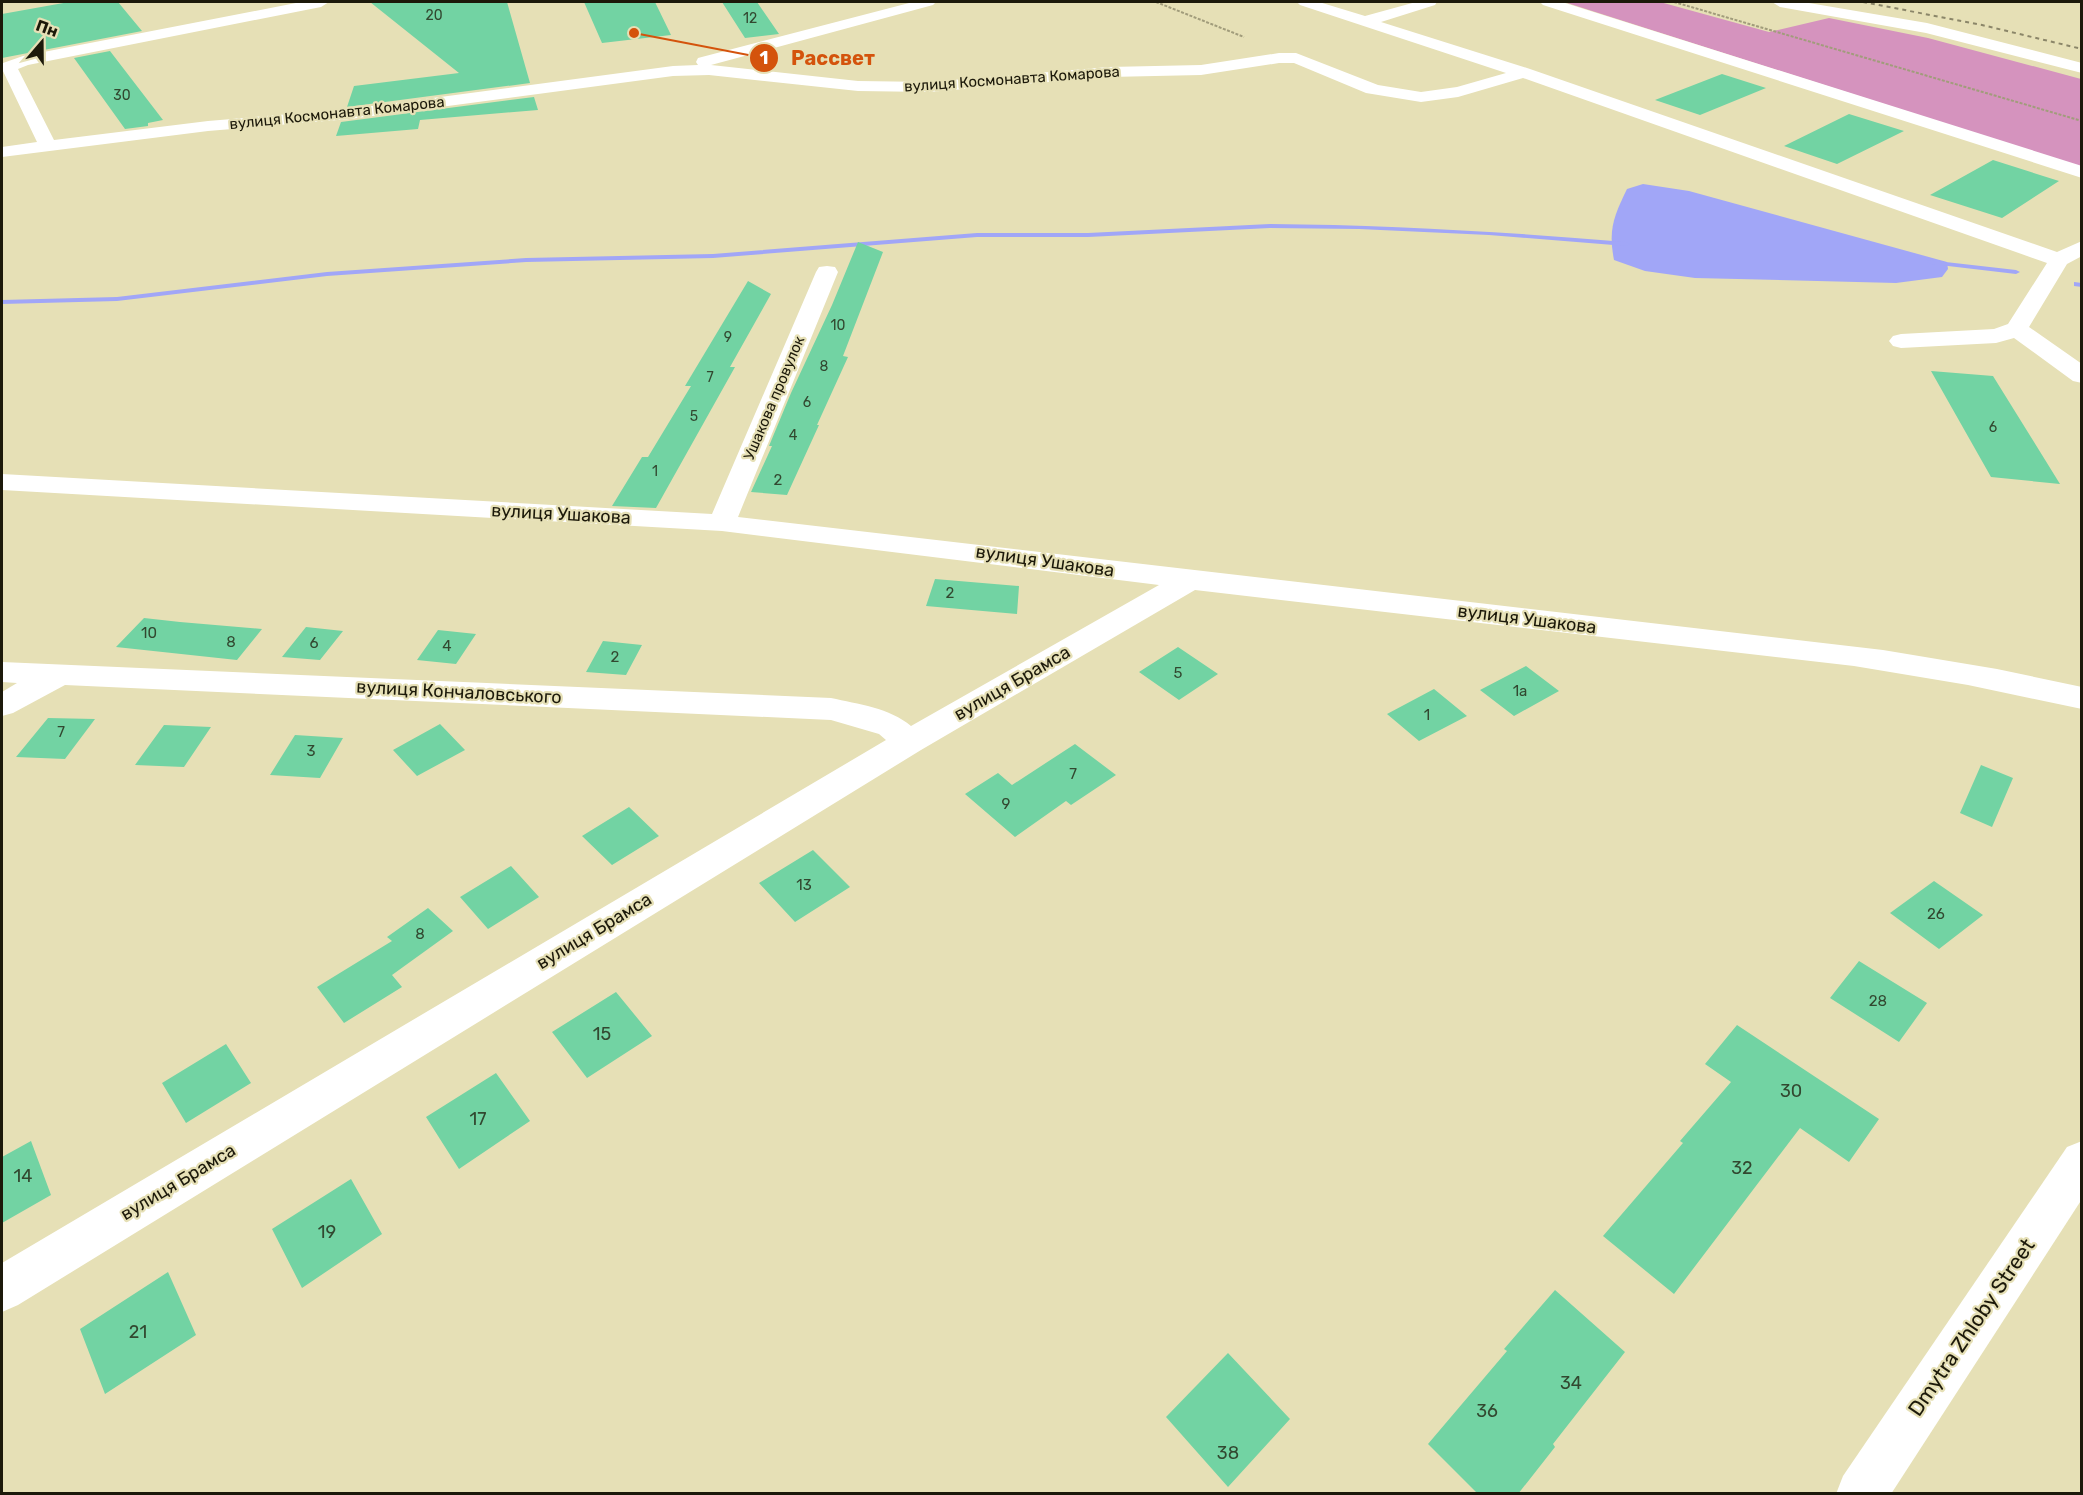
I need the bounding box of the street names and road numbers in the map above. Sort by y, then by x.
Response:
street label: вулиця Космонавта Комарова [904,62,1120,96]
street label: вулиця Космонавта Комарова [229,93,445,133]
street label: Ушакова провулок [740,333,808,463]
street label: вулиця Ушакова [491,499,631,529]
street label: вулиця Ушакова [974,540,1116,582]
street label: вулиця Ушакова [1456,600,1598,638]
street label: вулиця Брамса [950,641,1074,725]
street label: вулиця Кончаловського [356,676,562,708]
street label: вулиця Брамса [532,888,656,974]
street label: вулиця Брамса [116,1139,240,1225]
street label: Dmytra Zhloby Street [1902,1234,2040,1420]

